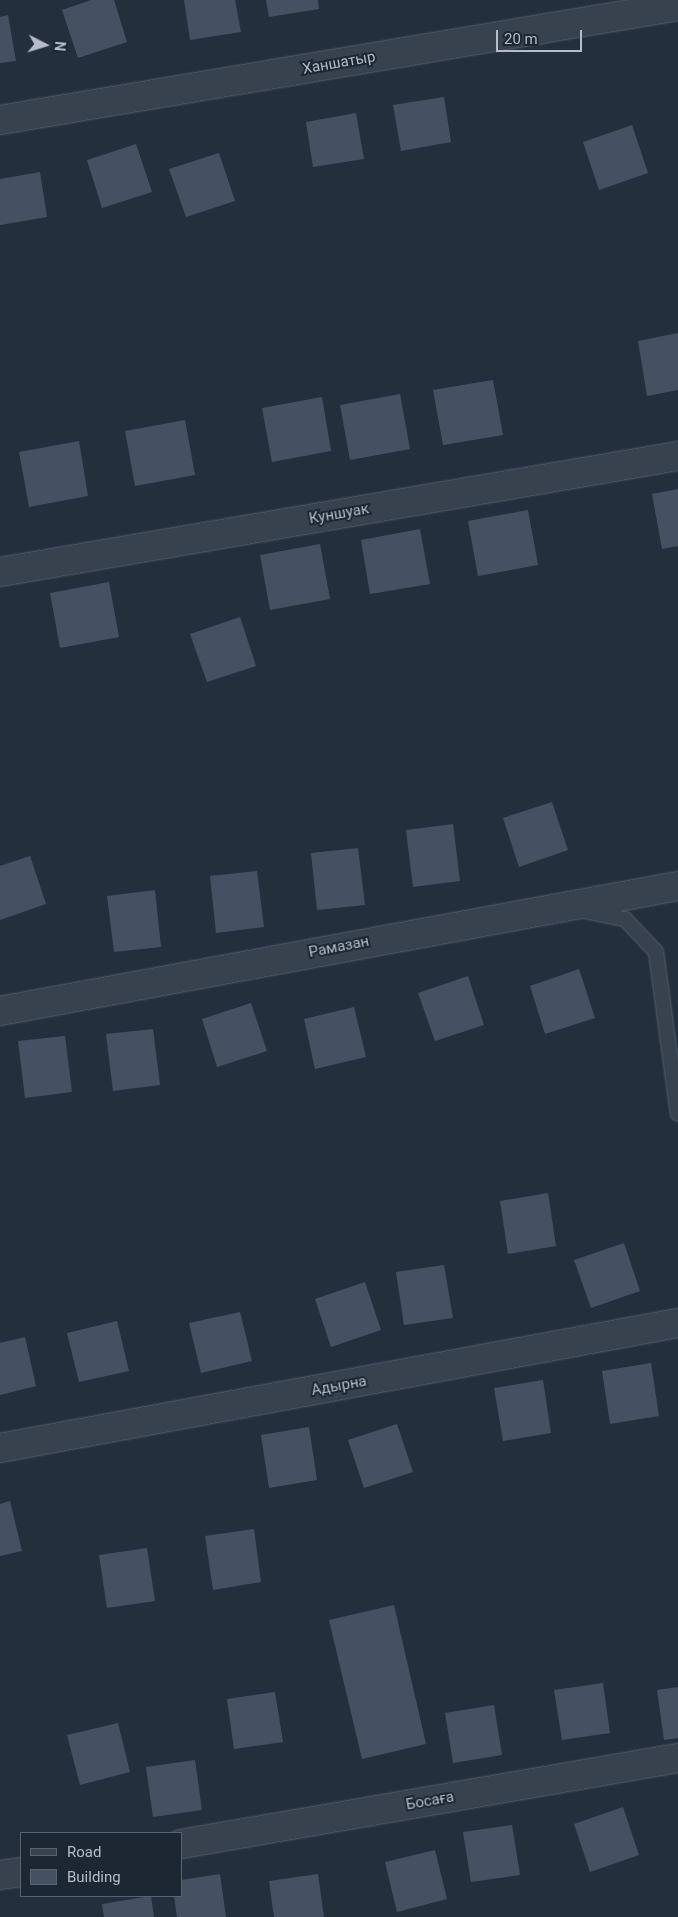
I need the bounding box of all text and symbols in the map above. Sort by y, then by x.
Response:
north arrow [20,20,70,70]
scale bar [498,20,584,52]
text: 20 m [504,30,538,48]
text: N [52,41,68,52]
street label: Ханшатыр [301,48,377,78]
street label: Куншуак [308,500,370,528]
street label: Рамазан [307,932,371,962]
street label: Адырна [310,1372,368,1400]
street label: Босаға [405,1788,455,1814]
legend [20,1832,182,1897]
text: Road [67,1843,101,1861]
text: Building [67,1868,121,1886]

